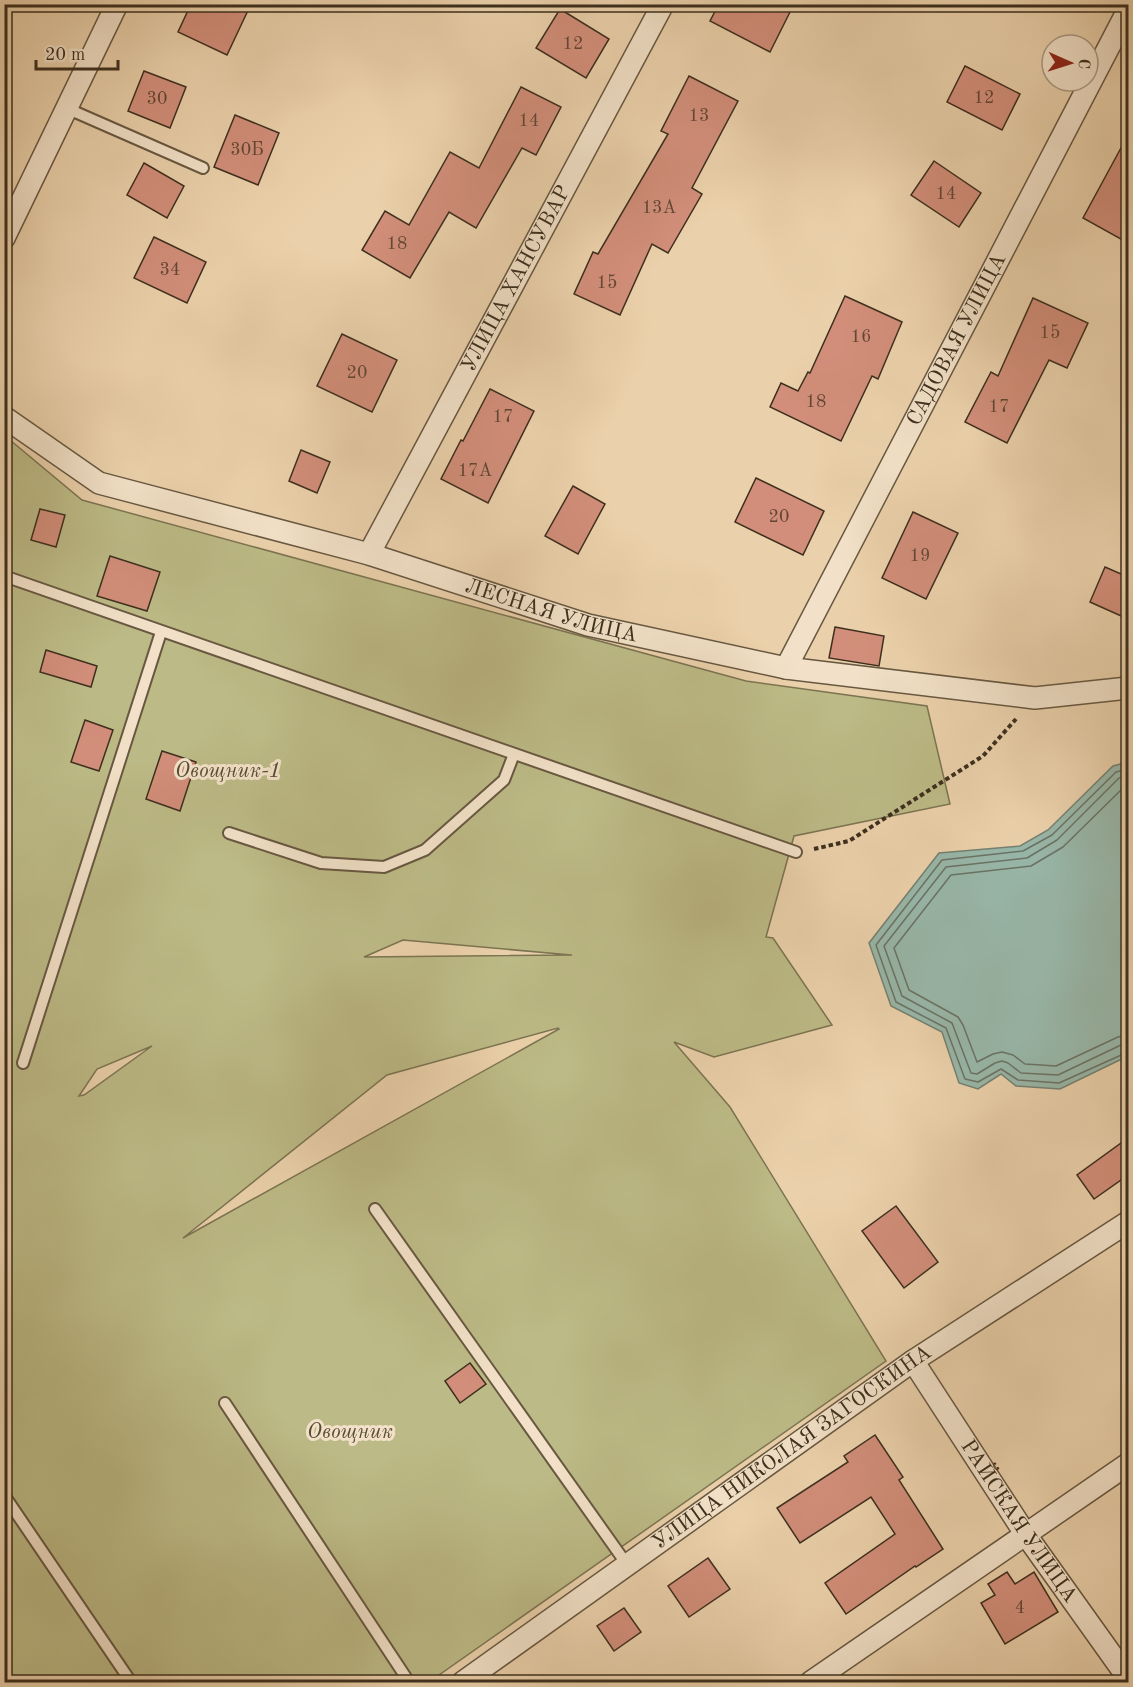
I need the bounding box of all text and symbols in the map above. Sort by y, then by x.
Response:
scale bar [36,33,118,71]
north arrow [1040,33,1100,93]
house number: 12 [563,35,583,53]
text: 20 m [45,46,85,64]
text: С [1075,58,1091,69]
house number: 12 [974,89,994,107]
house number: 30 [147,90,167,108]
house number: 13 [689,107,709,125]
house number: 14 [519,112,539,130]
house number: 30Б [230,141,264,159]
street label: УЛИЦА ХАНСУВАР [458,182,574,376]
house number: 14 [936,185,956,203]
house number: 13А [642,199,677,217]
house number: 18 [387,235,407,253]
street label: САДОВАЯ УЛИЦА [903,250,1010,429]
house number: 34 [160,261,180,279]
house number: 15 [597,274,617,292]
house number: 15 [1040,324,1060,342]
house number: 16 [851,328,871,346]
house number: 20 [347,364,367,382]
house number: 18 [806,393,826,411]
house number: 17 [989,398,1009,416]
house number: 17 [493,408,513,426]
house number: 17А [458,462,493,480]
house number: 20 [769,508,789,526]
house number: 19 [910,547,930,565]
street label: ЛЕСНАЯ УЛИЦА [462,575,639,646]
park label: Овощник-1 [175,761,281,782]
street label: УЛИЦА НИКОЛАЯ ЗАГОСКИНА [649,1342,935,1554]
park label: Овощник [307,1422,393,1443]
street label: РАЙСКАЯ УЛИЦА [957,1436,1081,1606]
house number: 4 [1015,1599,1025,1617]

